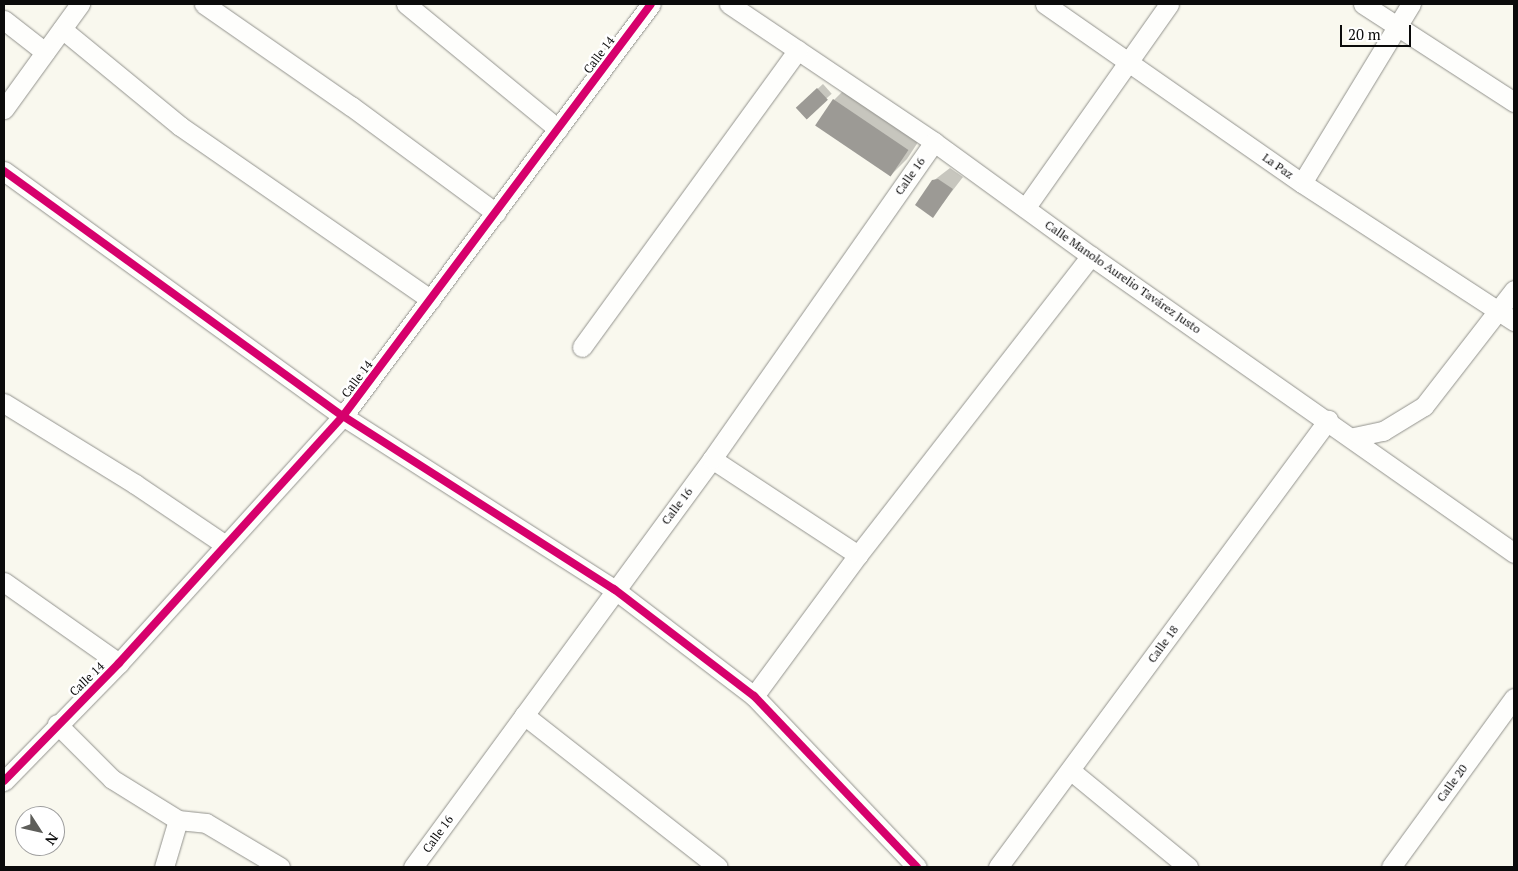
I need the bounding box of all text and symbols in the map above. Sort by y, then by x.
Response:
scale bar [1343,15,1414,47]
text: 20 m [1348,24,1381,44]
street label: Calle 14 [580,34,618,76]
street label: La Paz [1260,150,1296,182]
street label: Calle 16 [892,154,928,198]
street label: Calle Manolo Aurelio Tavárez Justo [1042,217,1204,337]
street label: Calle 14 [338,358,376,400]
street label: Calle 16 [658,485,696,527]
street label: Calle 18 [1145,622,1181,666]
street label: Calle 14 [67,659,107,699]
street label: Calle 20 [1434,761,1470,805]
north arrow [15,806,65,856]
street label: Calle 16 [420,812,456,856]
text: N [41,830,63,849]

